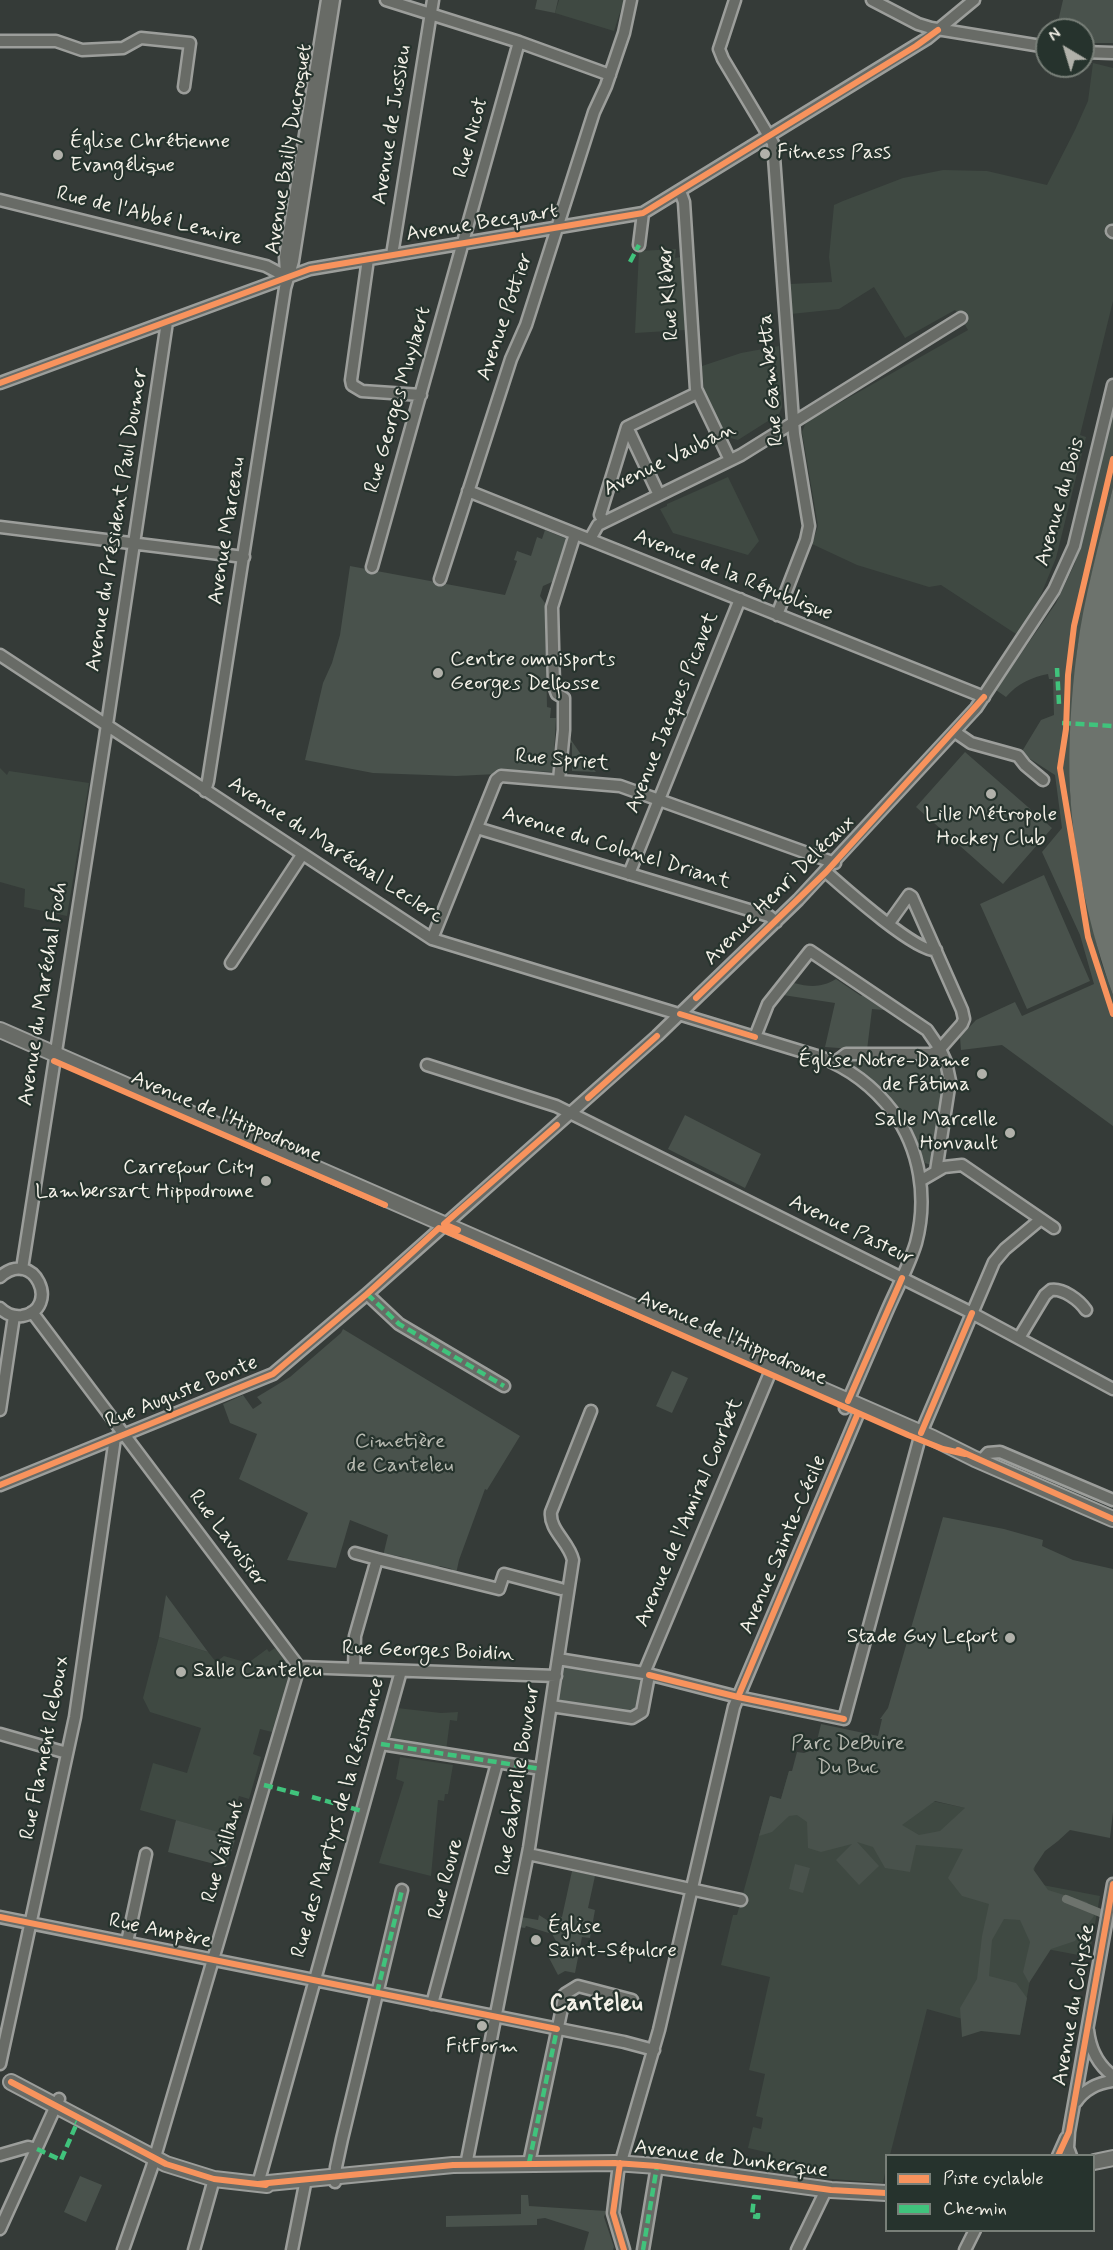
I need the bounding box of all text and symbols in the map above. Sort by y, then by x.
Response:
north arrow [1035,18,1095,78]
text: N [1044,23,1066,47]
street label: Avenue Bailly Ducroquet [261,42,319,256]
street label: Avenue de Jussieu [368,43,418,207]
street label: Rue Nicot [449,95,495,181]
place label: Église Chrétienne Evangélique [70,130,230,180]
place label: Fitness Pass [777,141,891,167]
marker: Fitness Pass [758,147,772,161]
marker: Église Chrétienne Evangélique [51,148,65,162]
street label: Rue de l'Abbé Lemire [53,182,245,252]
street label: Avenue Becquart [404,200,560,248]
street label: Rue Kléber [654,245,686,341]
street label: Avenue Pottier [472,250,540,384]
street label: Rue Georges Muylaert [360,304,438,496]
street label: Rue Gambetta [754,313,790,447]
street label: Avenue du Président Paul Doumer [82,367,154,673]
street label: Avenue Vauban [600,417,740,503]
street label: Avenue du Bois [1031,435,1091,569]
street label: Avenue Marceau [204,455,252,607]
street label: Avenue de la République [630,525,836,627]
street label: Avenue Jacques Picavet [621,609,725,817]
place label: Centre omnisports Georges Delfosse [450,648,615,698]
marker: Centre omnisports Georges Delfosse [431,666,445,680]
street label: Rue Spriet [514,744,610,778]
street label: Avenue du Maréchal Leclerc [223,772,447,930]
marker: Lille Métropole Hockey Club [984,787,998,801]
street label: Avenue du Colonel Driant [499,802,733,896]
place label: Lille Métropole Hockey Club [925,803,1057,853]
street label: Avenue Henri Delécaux [699,810,861,972]
street label: Avenue du Maréchal Foch [14,880,74,1108]
place label: Église Notre-Dame de Fátima [798,1049,970,1099]
street label: Avenue de l'Hippodrome [127,1066,325,1170]
marker: Église Notre-Dame de Fátima [975,1067,989,1081]
place label: Salle Marcelle Honvault [875,1108,998,1158]
marker: Salle Marcelle Honvault [1003,1126,1017,1140]
place label: Carrefour City Lambersart Hippodrome [35,1156,254,1206]
marker: Carrefour City Lambersart Hippodrome [259,1174,273,1188]
street label: Avenue Pasteur [784,1190,918,1272]
street label: Avenue de l'Hippodrome [633,1286,831,1392]
street label: Rue Auguste Bonte [102,1351,262,1435]
street label: Avenue de l'Amiral Courbet [630,1395,750,1631]
park label: Cimetière de Canteleu [347,1430,453,1480]
street label: Avenue Sainte-Cécile [735,1452,833,1638]
street label: Rue Lavoisier [182,1485,272,1593]
place label: Stade Guy Lefort [847,1625,998,1651]
marker: Stade Guy Lefort [1003,1631,1017,1645]
street label: Rue Georges Boidin [341,1636,515,1668]
street label: Rue Flament Reboux [16,1654,76,1842]
place label: Salle Canteleu [193,1659,322,1685]
marker: Salle Canteleu [174,1665,188,1679]
street label: Rue des Martyrs de la Résistance [287,1675,391,1961]
street label: Rue Gabrielle Bouveur [491,1682,547,1878]
park label: Parc DeBuire Du Buc [791,1732,905,1782]
street label: Rue Vaillant [197,1798,251,1906]
street label: Rue Roure [424,1836,470,1922]
street label: Rue Ampère [106,1909,214,1955]
place label: Église Saint-Sépulcre [548,1915,677,1965]
street label: Avenue du Colysée [1048,1922,1102,2088]
marker: Église Saint-Sépulcre [529,1933,543,1947]
district label: Canteleu [550,1991,642,2019]
marker: FitForm [475,2019,489,2033]
place label: FitForm [446,2035,518,2061]
street label: Avenue de Dunkerque [633,2136,829,2184]
legend [885,2154,1095,2232]
text: Piste cyclable [943,2167,1044,2191]
text: Chemin [943,2197,1007,2221]

